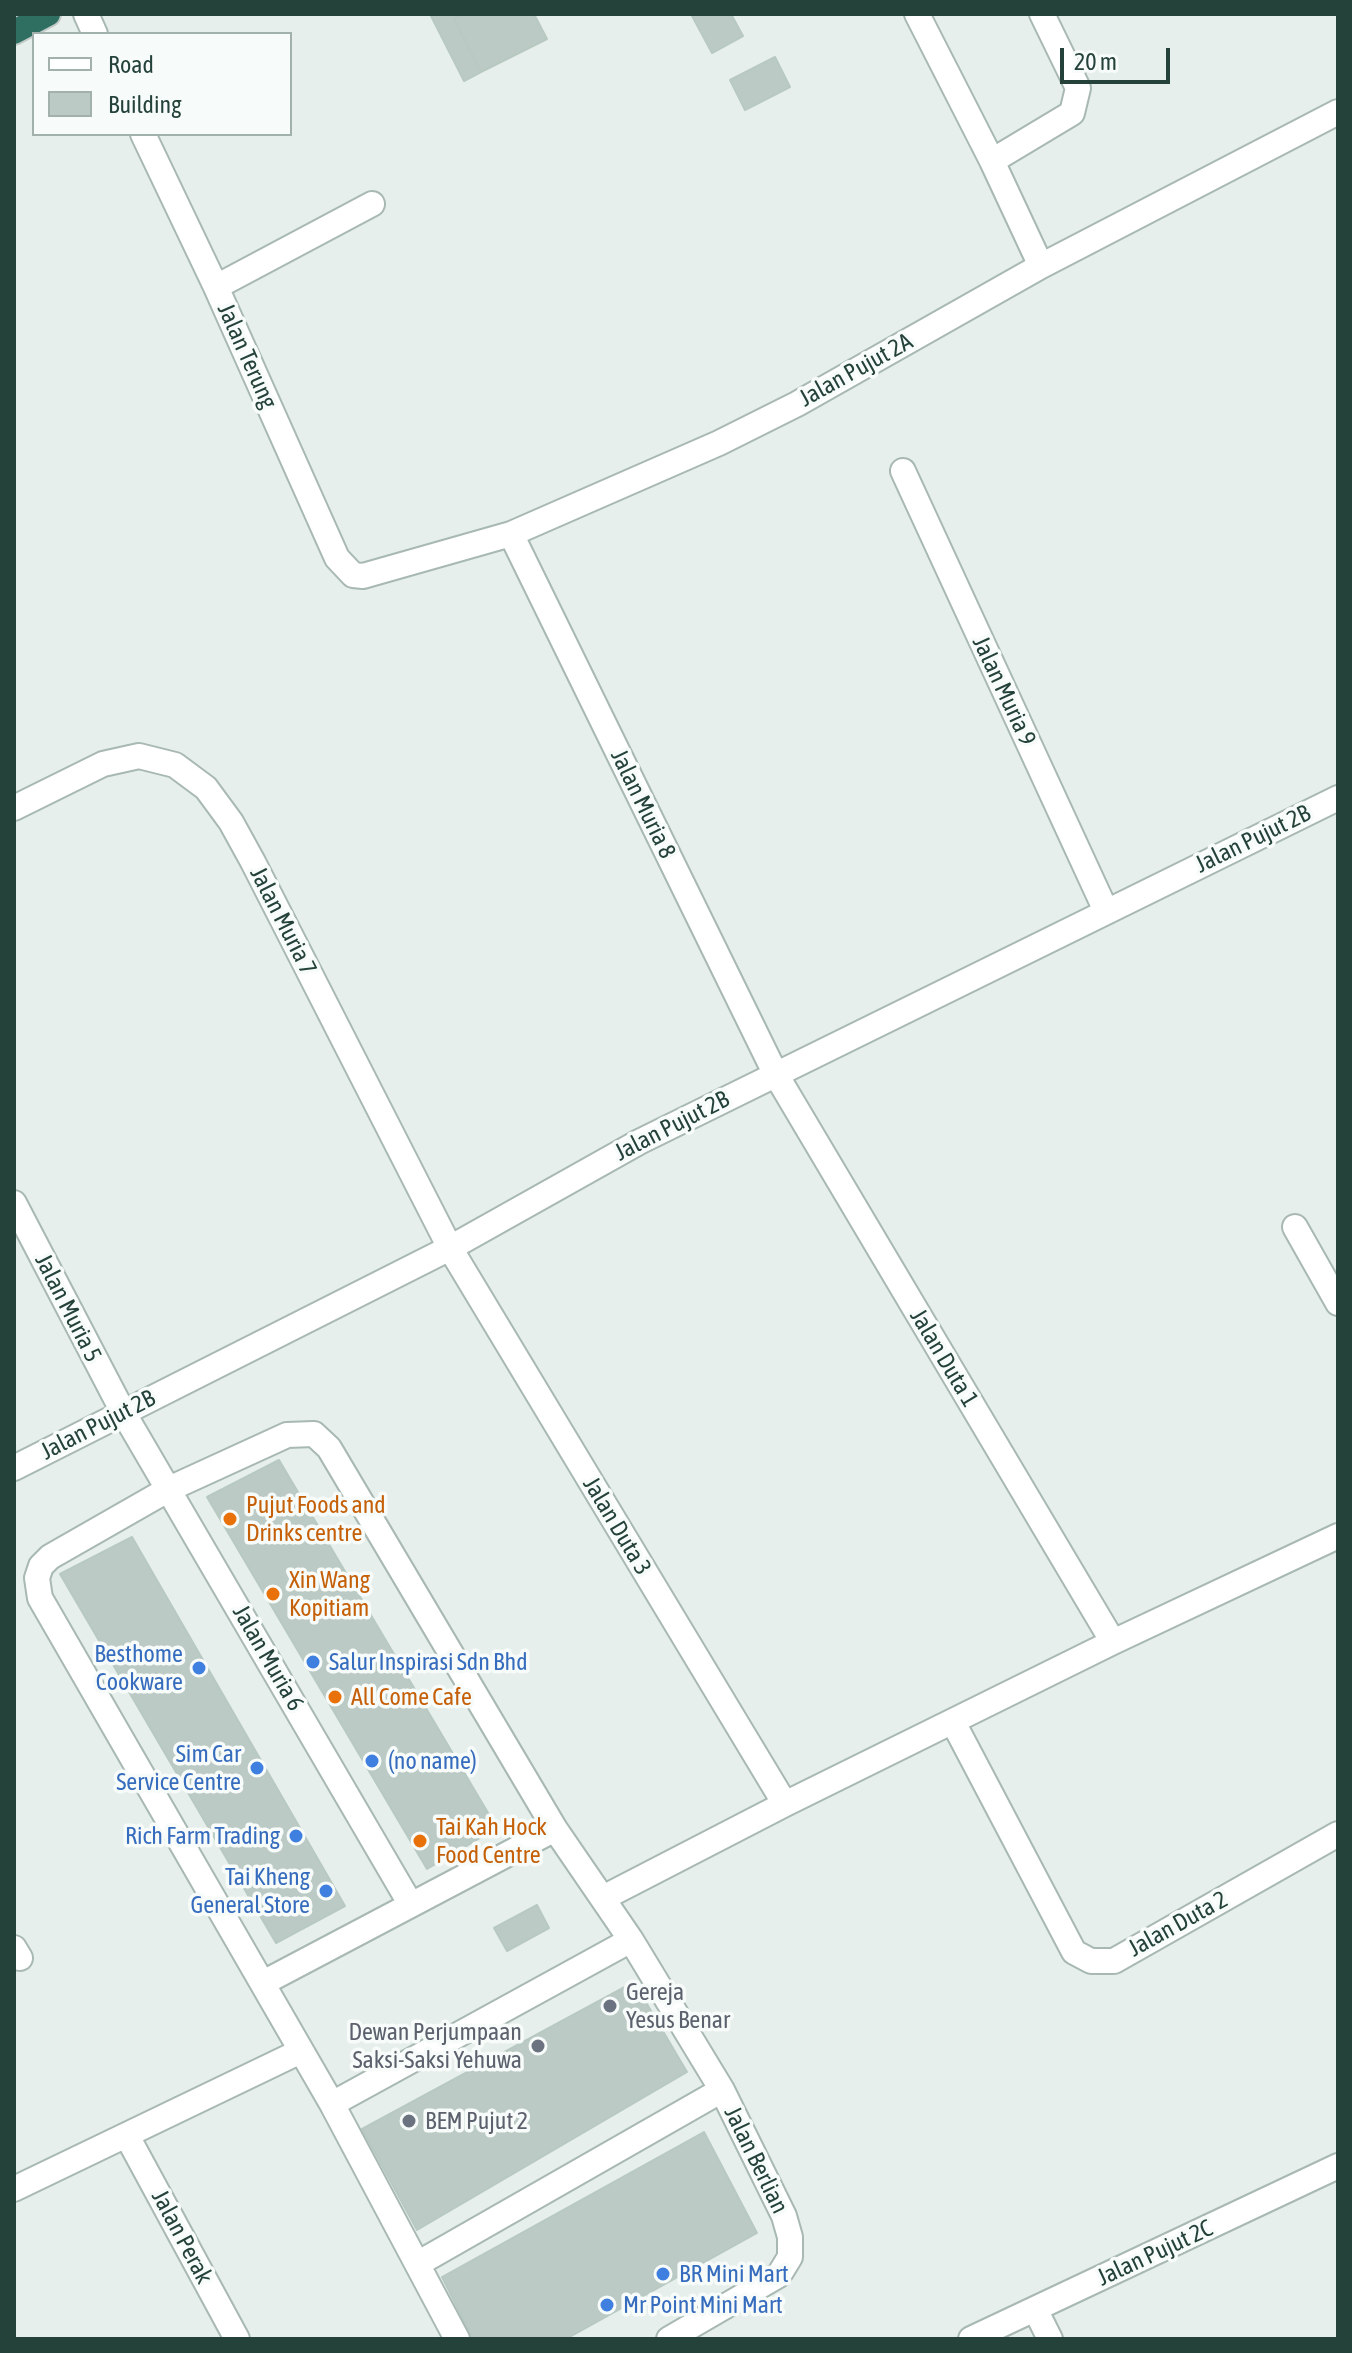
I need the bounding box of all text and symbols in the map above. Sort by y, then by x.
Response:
legend [32,32,292,136]
scale bar [1064,32,1174,82]
text: 20 m [1074,48,1117,75]
text: Road [108,51,154,78]
text: Building [108,91,181,118]
street label: Jalan Terung [211,299,283,413]
street label: Jalan Pujut 2A [794,327,918,413]
street label: Jalan Muria 9 [966,632,1042,750]
street label: Jalan Muria 8 [604,745,682,863]
street label: Jalan Pujut 2B [1191,799,1315,879]
street label: Jalan Muria 7 [244,862,322,980]
street label: Jalan Pujut 2B [610,1085,734,1167]
street label: Jalan Muria 5 [29,1249,107,1367]
street label: Jalan Duta 1 [904,1304,984,1412]
street label: Jalan Pujut 2B [36,1384,160,1466]
street label: Jalan Duta 3 [577,1472,657,1580]
place label: Pujut Foods and Drinks centre [246,1491,386,1547]
marker: Pujut Foods and Drinks centre [221,1510,239,1528]
place label: Xin Wang Kopitiam [289,1566,370,1622]
marker: Xin Wang Kopitiam [264,1585,282,1603]
street label: Jalan Muria 6 [226,1600,310,1716]
place label: Besthome Cookware [94,1640,183,1696]
place label: Salur Inspirasi Sdn Bhd [329,1648,528,1676]
marker: Salur Inspirasi Sdn Bhd [304,1653,322,1671]
marker: Besthome Cookware [190,1659,208,1677]
place label: All Come Cafe [351,1683,472,1711]
marker: All Come Cafe [326,1688,344,1706]
place label: Sim Car Service Centre [116,1740,241,1796]
place label: (no name) [388,1747,477,1775]
marker: (no name) [363,1752,381,1770]
marker: Sim Car Service Centre [248,1759,266,1777]
place label: Tai Kah Hock Food Centre [436,1813,547,1869]
place label: Rich Farm Trading [125,1822,280,1850]
marker: Rich Farm Trading [287,1827,305,1845]
marker: Tai Kah Hock Food Centre [411,1832,429,1850]
place label: Tai Kheng General Store [190,1863,310,1919]
marker: Tai Kheng General Store [317,1882,335,1900]
street label: Jalan Duta 2 [1123,1885,1233,1963]
place label: Gereja Yesus Benar [626,1978,730,2034]
marker: Gereja Yesus Benar [601,1997,619,2015]
place label: Dewan Perjumpaan Saksi-Saksi Yehuwa [349,2018,522,2074]
marker: Dewan Perjumpaan Saksi-Saksi Yehuwa [529,2037,547,2055]
street label: Jalan Berlian [718,2102,794,2218]
place label: BEM Pujut 2 [425,2107,528,2135]
marker: BEM Pujut 2 [400,2112,418,2130]
street label: Jalan Perak [145,2185,219,2289]
street label: Jalan Pujut 2C [1093,2214,1217,2292]
place label: BR Mini Mart [679,2260,789,2288]
marker: BR Mini Mart [654,2265,672,2283]
place label: Mr Point Mini Mart [623,2291,783,2319]
marker: Mr Point Mini Mart [598,2296,616,2314]

